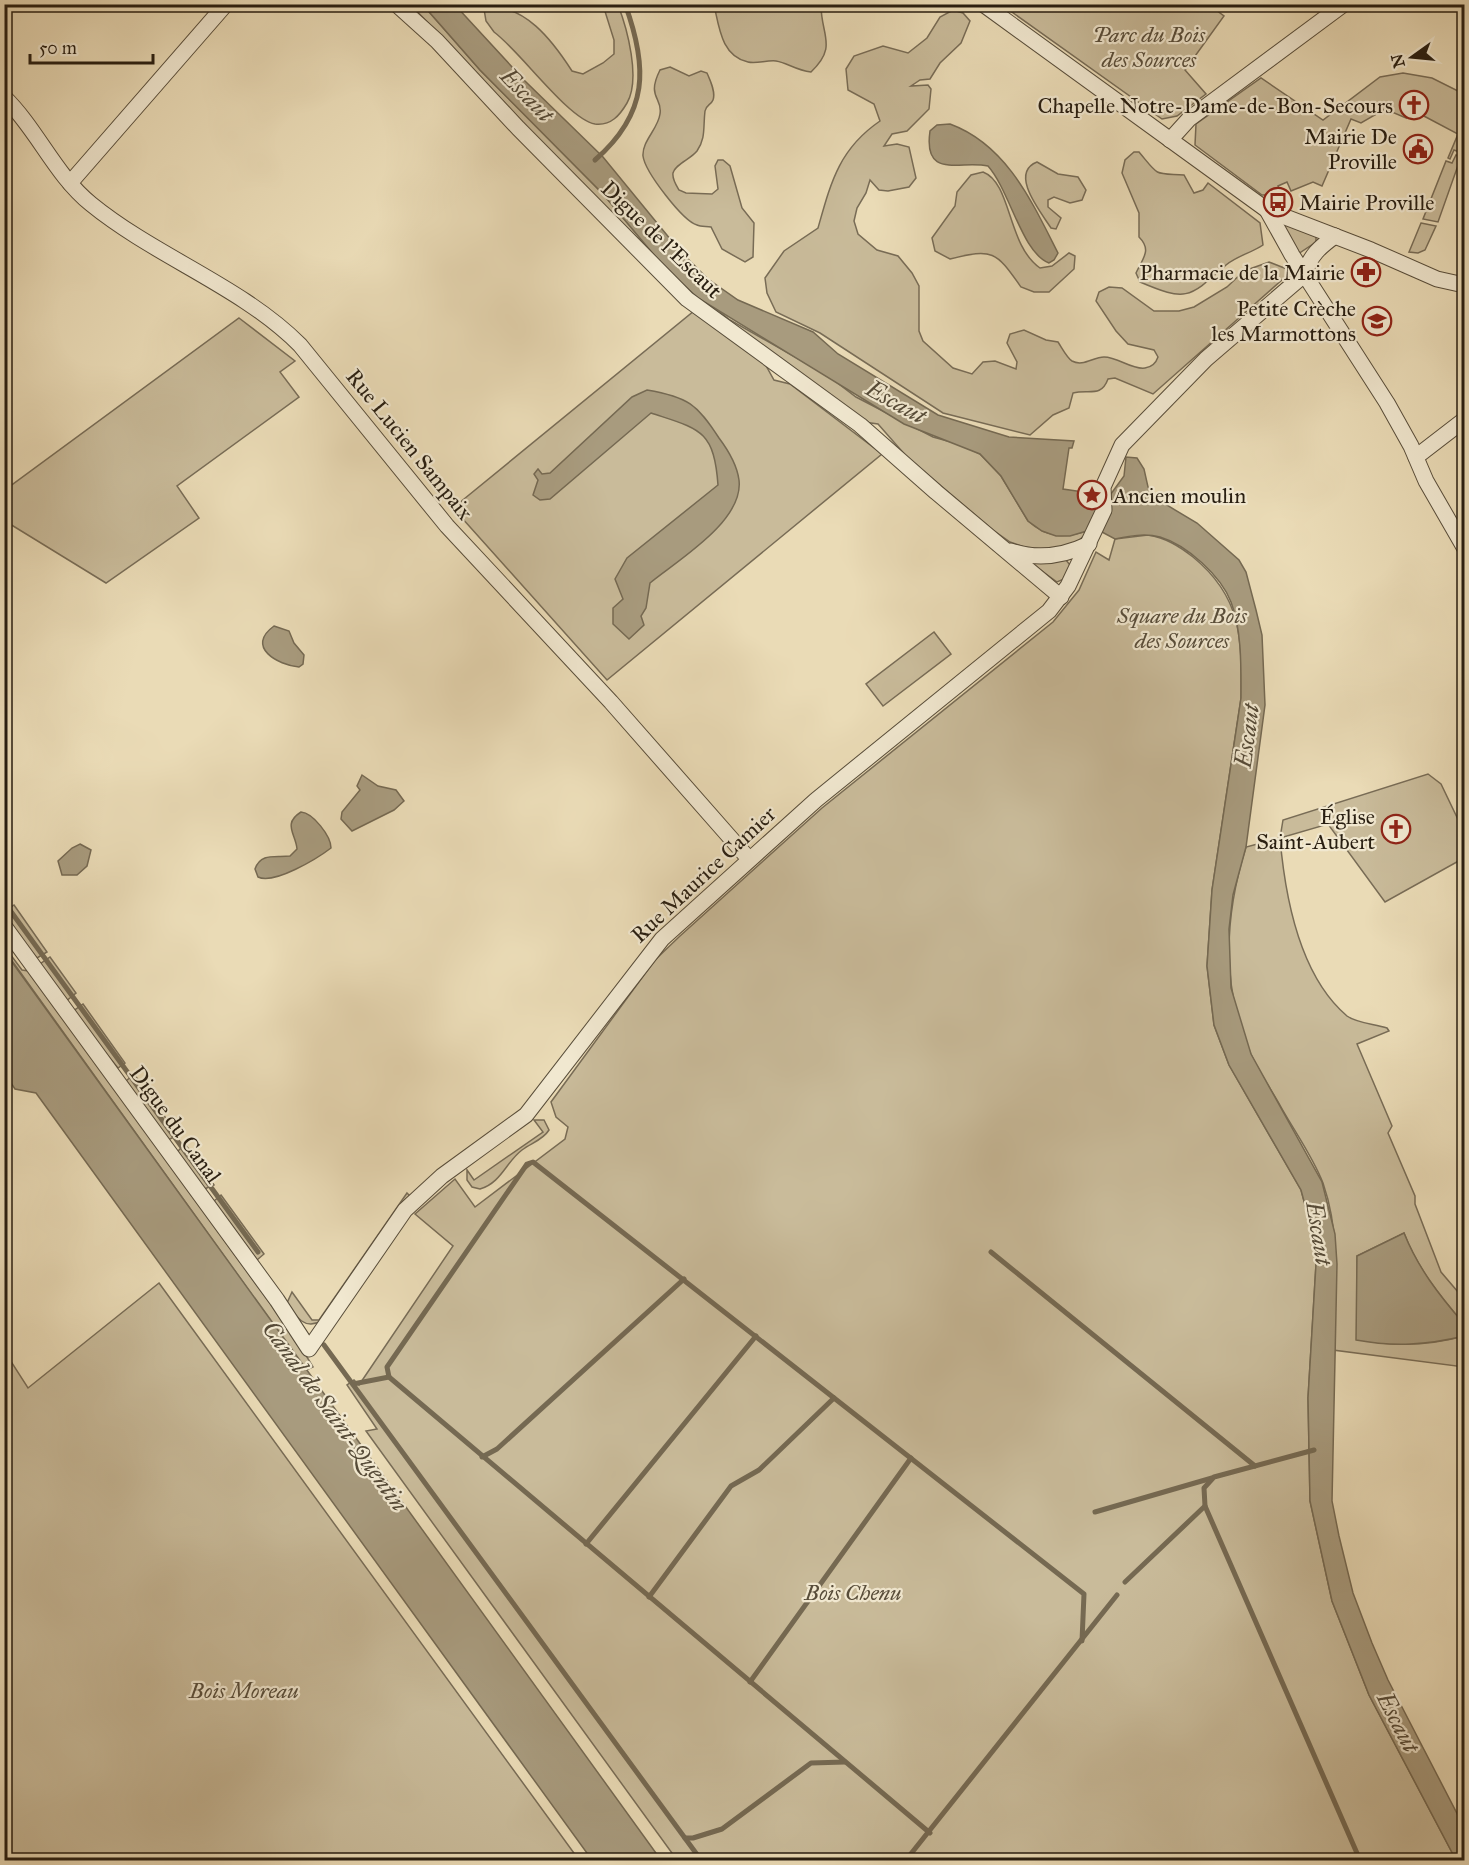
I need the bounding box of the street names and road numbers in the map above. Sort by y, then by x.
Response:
street label: Digue de l'Escaut [596,175,728,304]
street label: Rue Lucien Sampaix [340,363,479,525]
street label: Rue Maurice Camier [625,800,782,948]
street label: Digue du Canal [124,1060,227,1188]

